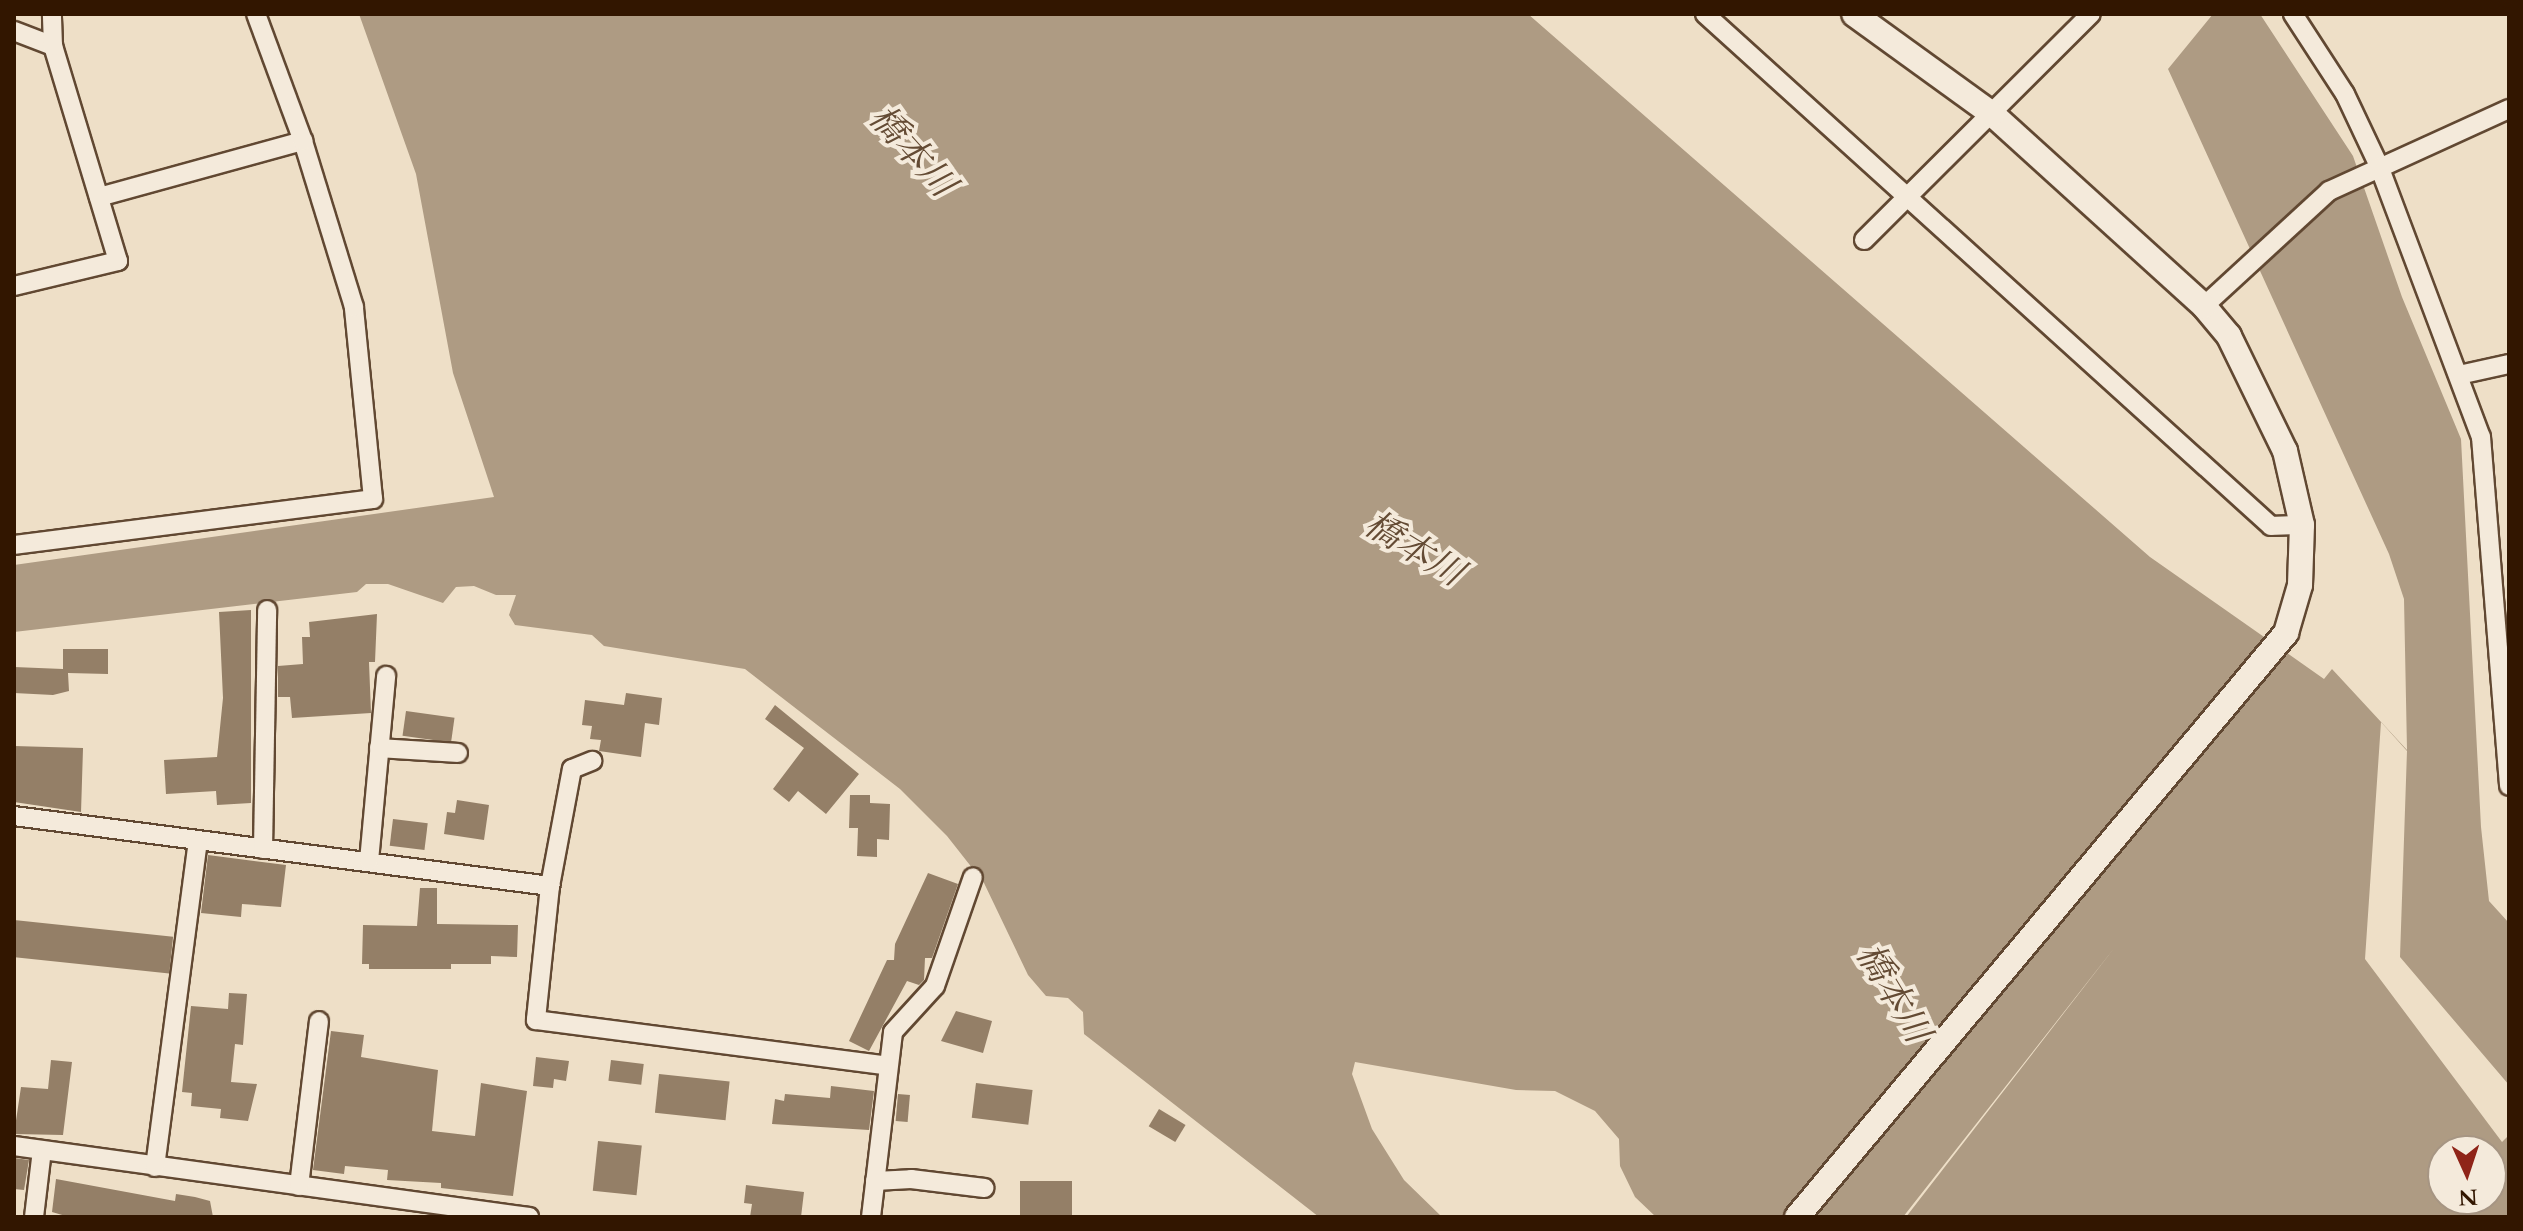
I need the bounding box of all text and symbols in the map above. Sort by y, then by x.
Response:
water label: 橋本川 [860,96,964,206]
water label: 橋本川 [1357,503,1471,595]
water label: 橋本川 [1847,936,1939,1050]
north arrow [2427,1135,2507,1215]
text: N [2458,1181,2478,1212]

